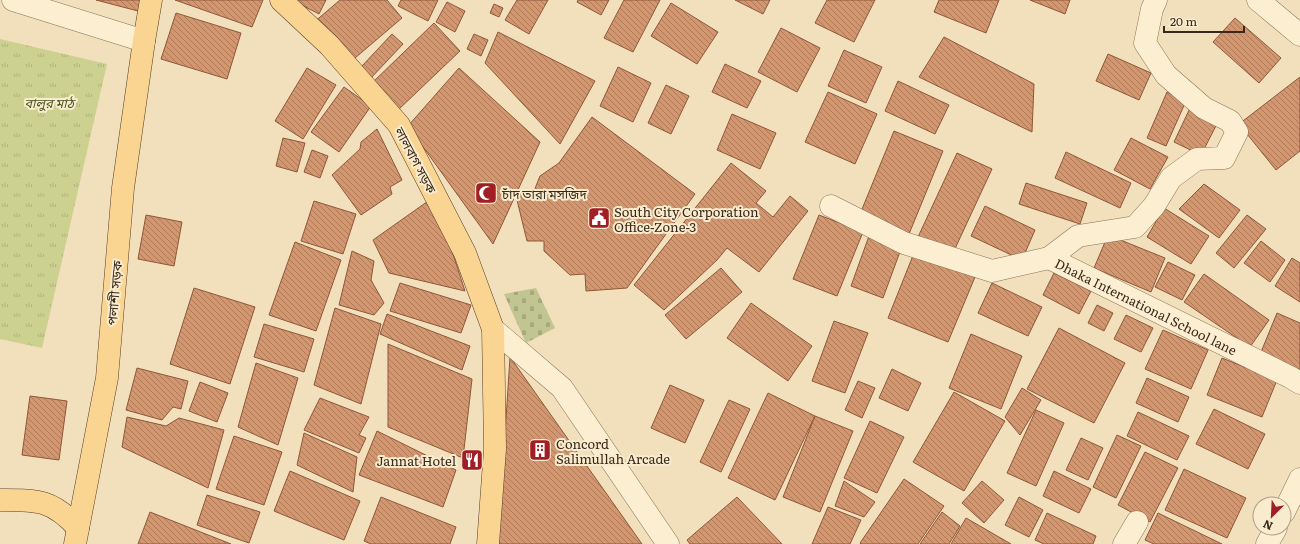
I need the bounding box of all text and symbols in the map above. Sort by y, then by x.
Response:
scale bar [1164,8,1244,34]
text: 20 m [1170,12,1197,30]
park label: বালুর মাঠ [24,93,77,112]
street label: লালবাগ সড়ক [390,123,442,197]
mosque icon: চাঁদ তারা মসজিদ [473,180,499,206]
place label: চাঁদ তারা মসজিদ [501,184,587,203]
place label: South City Corporation Office-Zone-3 [614,202,759,236]
public building icon: South City Corporation Office-Zone-3 [586,205,612,231]
street label: Dhaka International School lane [1052,253,1241,359]
street label: পলাশী সড়ক [102,259,126,326]
place label: Concord Salimullah Arcade [556,434,670,468]
building icon: Concord Salimullah Arcade [527,437,553,463]
restaurant icon: Jannat Hotel [459,447,485,473]
place label: Jannat Hotel [377,451,457,470]
north arrow [1252,496,1292,536]
text: N [1260,517,1275,535]

